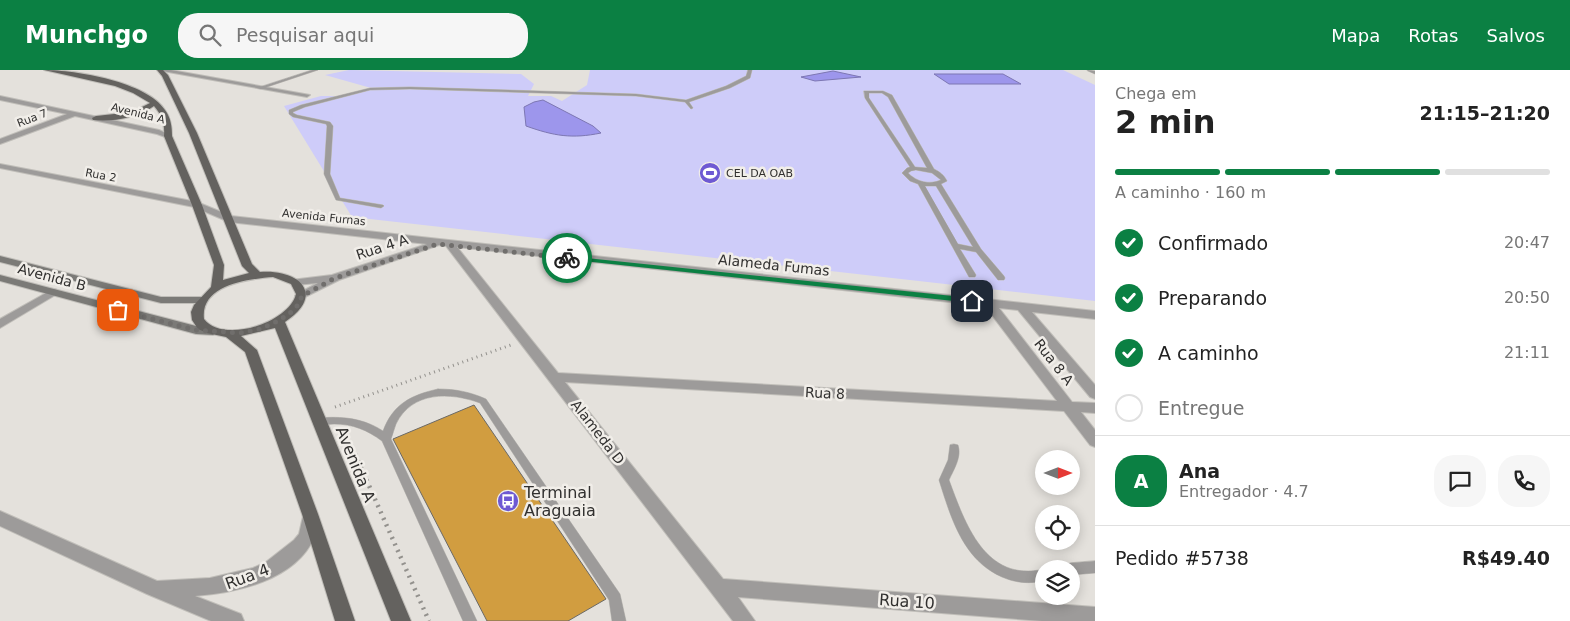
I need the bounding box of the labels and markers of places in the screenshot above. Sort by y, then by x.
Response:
sports icon: CEL DA OAB [698,161,722,185]
place label: CEL DA OAB [726,167,793,180]
pin [951,280,993,322]
pin [97,289,139,331]
place label: Terminal Araguaia [523,483,596,520]
bus stop icon: Terminal Araguaia [496,489,520,513]

